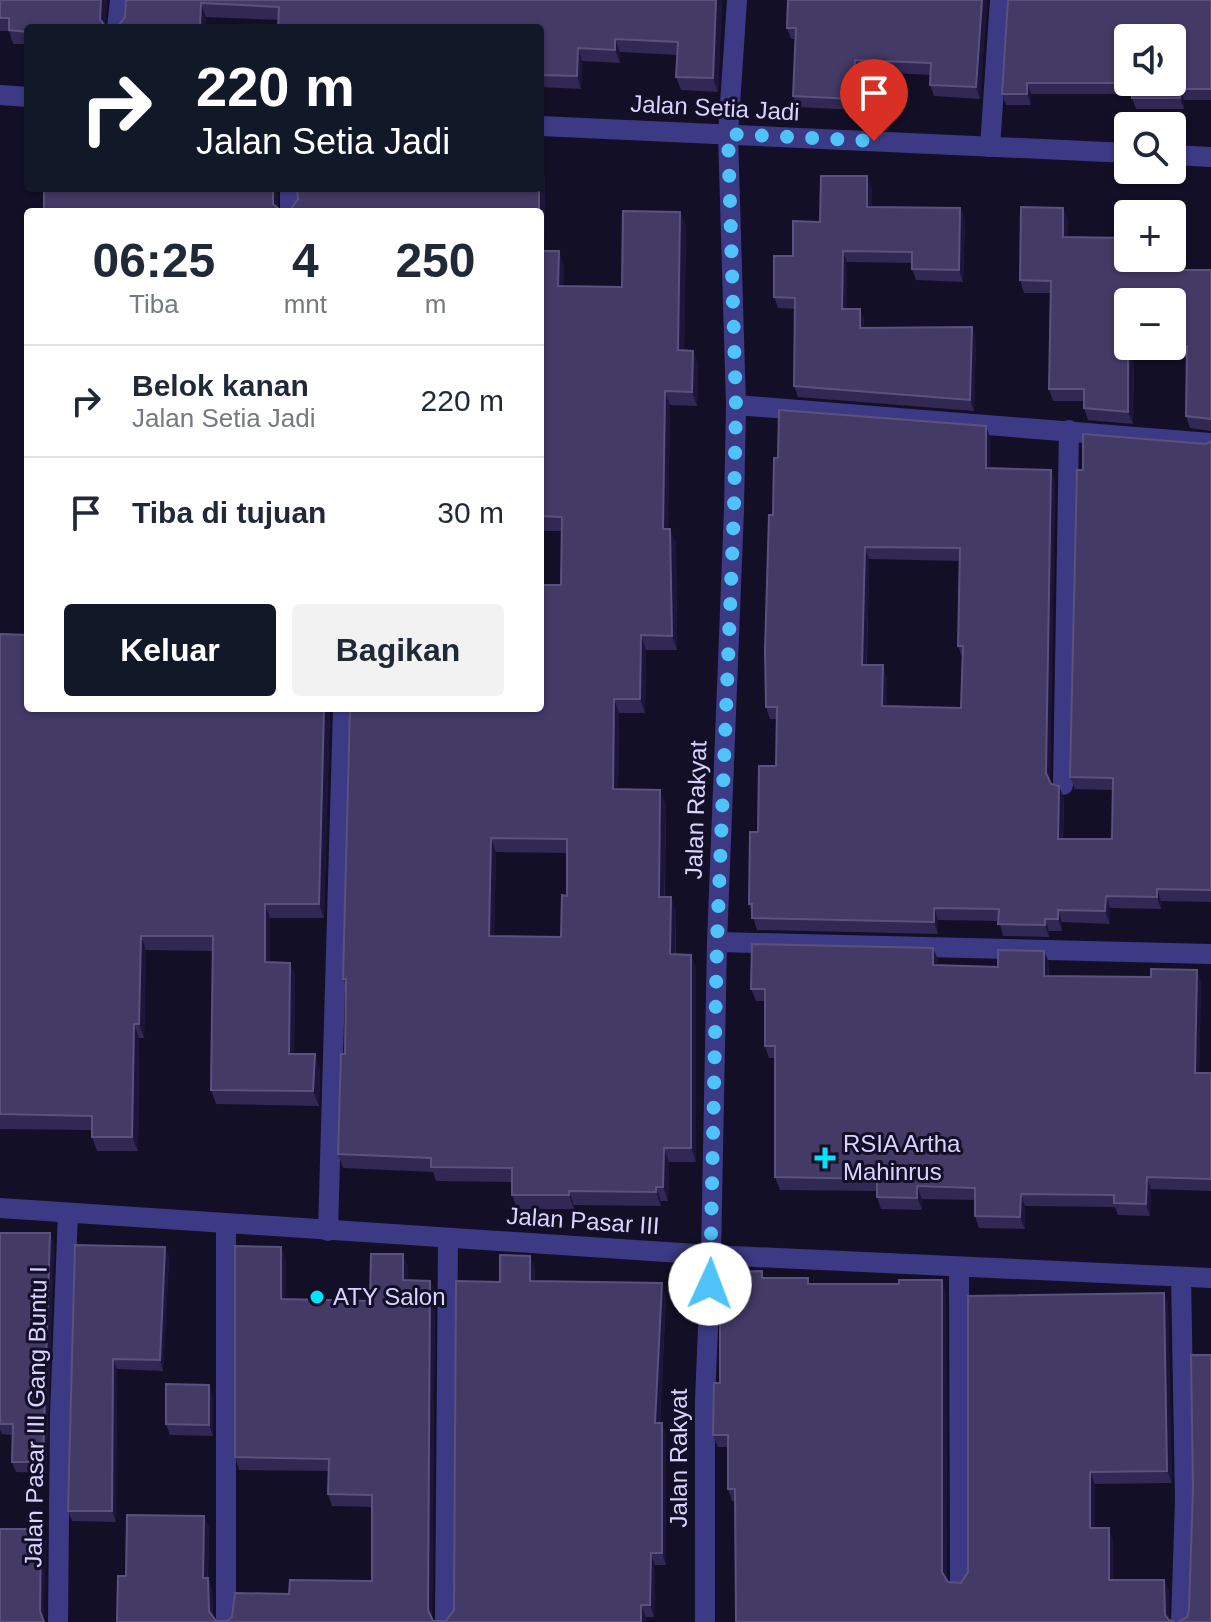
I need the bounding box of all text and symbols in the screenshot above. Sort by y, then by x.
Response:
map controls [1114,24,1186,360]
button: sound [1114,24,1186,96]
text: 220 m [196,55,355,118]
icon: right [64,56,168,160]
pin [840,59,908,141]
icon: arrive [852,71,896,115]
street label: Jalan Setia Jadi [630,90,800,125]
button: search [1114,112,1186,184]
text: Jalan Setia Jadi [196,121,450,162]
button: + [1114,200,1186,272]
text: 06:25 [92,234,215,287]
text: 4 [292,234,319,287]
text: 250 [395,234,476,287]
button: − [1114,288,1186,360]
text: Tiba [129,289,179,319]
text: mnt [284,289,327,319]
text: m [425,289,446,319]
text: Belok kanan [132,369,309,402]
icon: right [64,379,108,423]
text: 220 m [421,384,504,417]
text: Jalan Setia Jadi [132,403,316,433]
icon: arrive [64,491,108,535]
text: Tiba di tujuan [132,496,326,529]
text: 30 m [437,496,504,529]
button: Keluar [64,604,276,696]
button: Bagikan [292,604,504,696]
street label: Jalan Rakyat [680,740,711,880]
place label: RSIA Artha Mahinrus [843,1130,961,1185]
marker: RSIA Artha Mahinrus [814,1147,836,1169]
street label: Jalan Pasar III [506,1202,661,1239]
position arrow [668,1242,752,1326]
street label: Jalan Pasar III Gang Buntu I [19,1266,52,1568]
place label: ATY Salon [333,1283,446,1310]
marker: ATY Salon [308,1288,326,1306]
street label: Jalan Rakyat [665,1388,692,1527]

